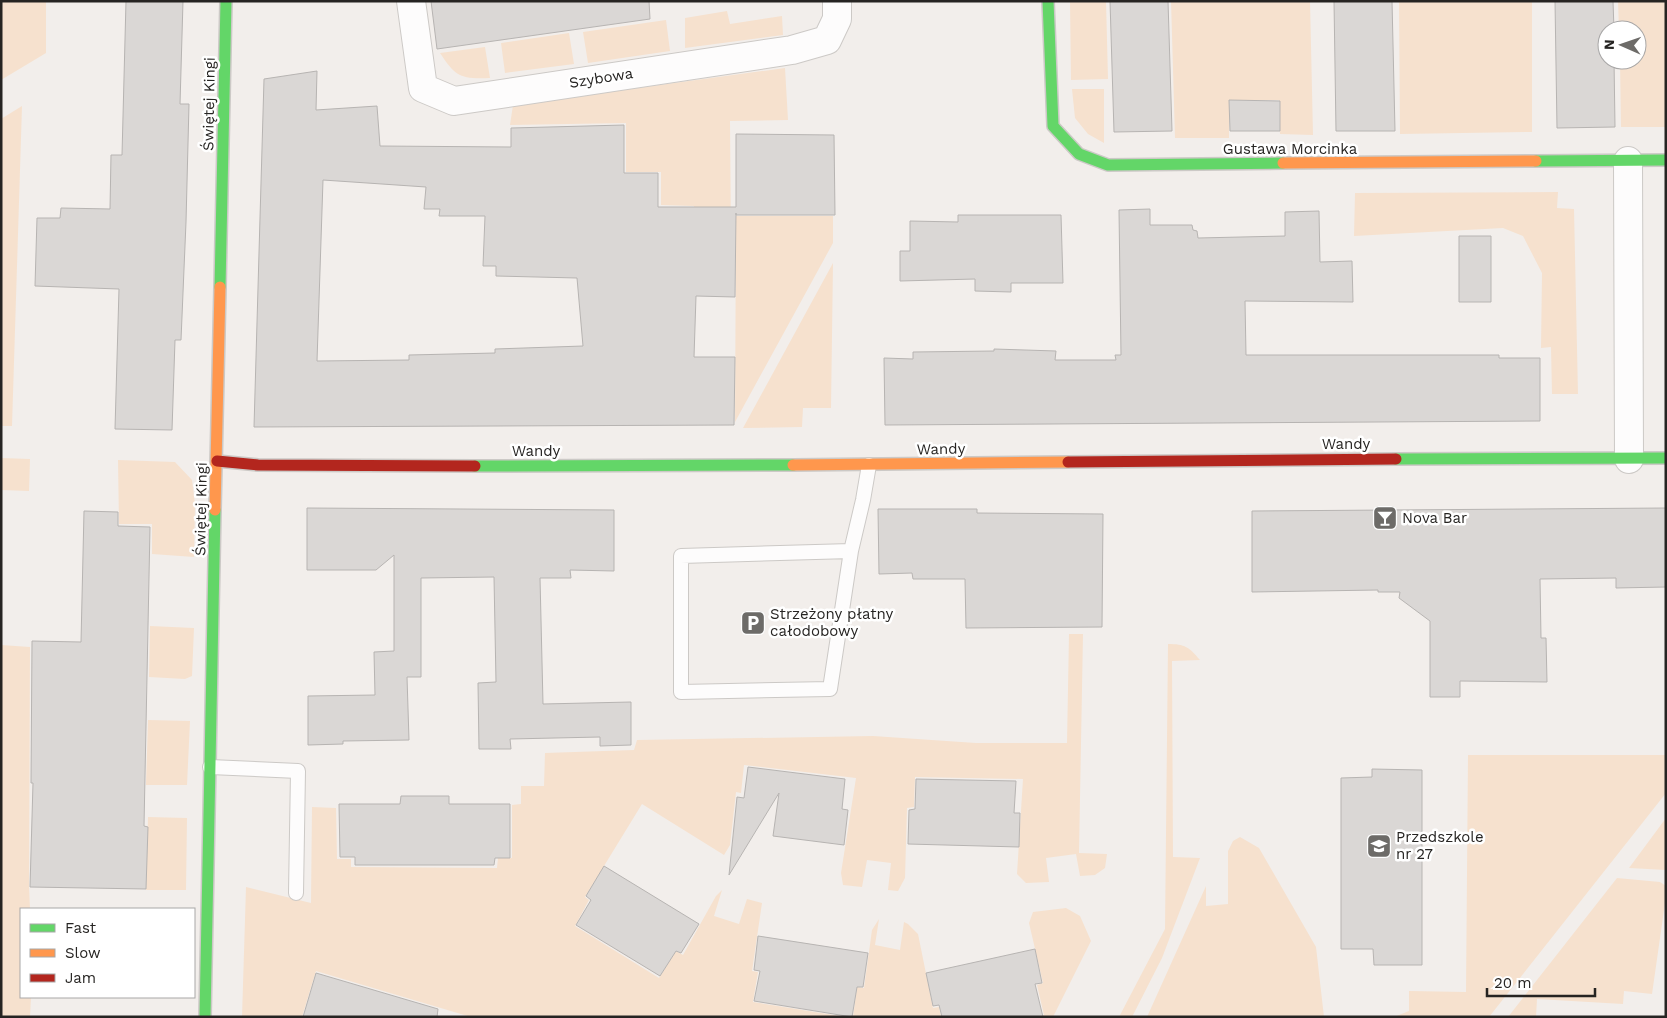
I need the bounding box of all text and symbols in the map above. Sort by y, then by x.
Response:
north arrow [1597,20,1647,70]
text: N [1601,39,1617,50]
street label: Świętej Kingi [198,57,219,151]
street label: Szybowa [568,64,635,92]
street label: Gustawa Morcinka [1223,140,1358,158]
street label: Wandy [1322,435,1371,453]
street label: Wandy [916,440,966,458]
street label: Wandy [512,442,561,460]
street label: Świętej Kingi [190,462,211,556]
bar icon: Nova Bar [1372,505,1398,531]
place label: Nova Bar [1402,509,1467,527]
place label: Strzeżony płatny całodobowy [770,605,894,640]
parking icon: Strzeżony płatny całodobowy [740,610,766,636]
place label: Przedszkole nr 27 [1396,828,1484,863]
school or university icon: Przedszkole nr 27 [1366,833,1392,859]
legend [20,908,195,998]
text: Fast [65,919,97,937]
text: Slow [65,944,101,962]
scale bar [1487,966,1594,998]
text: Jam [65,969,96,987]
text: 20 m [1494,974,1532,992]

